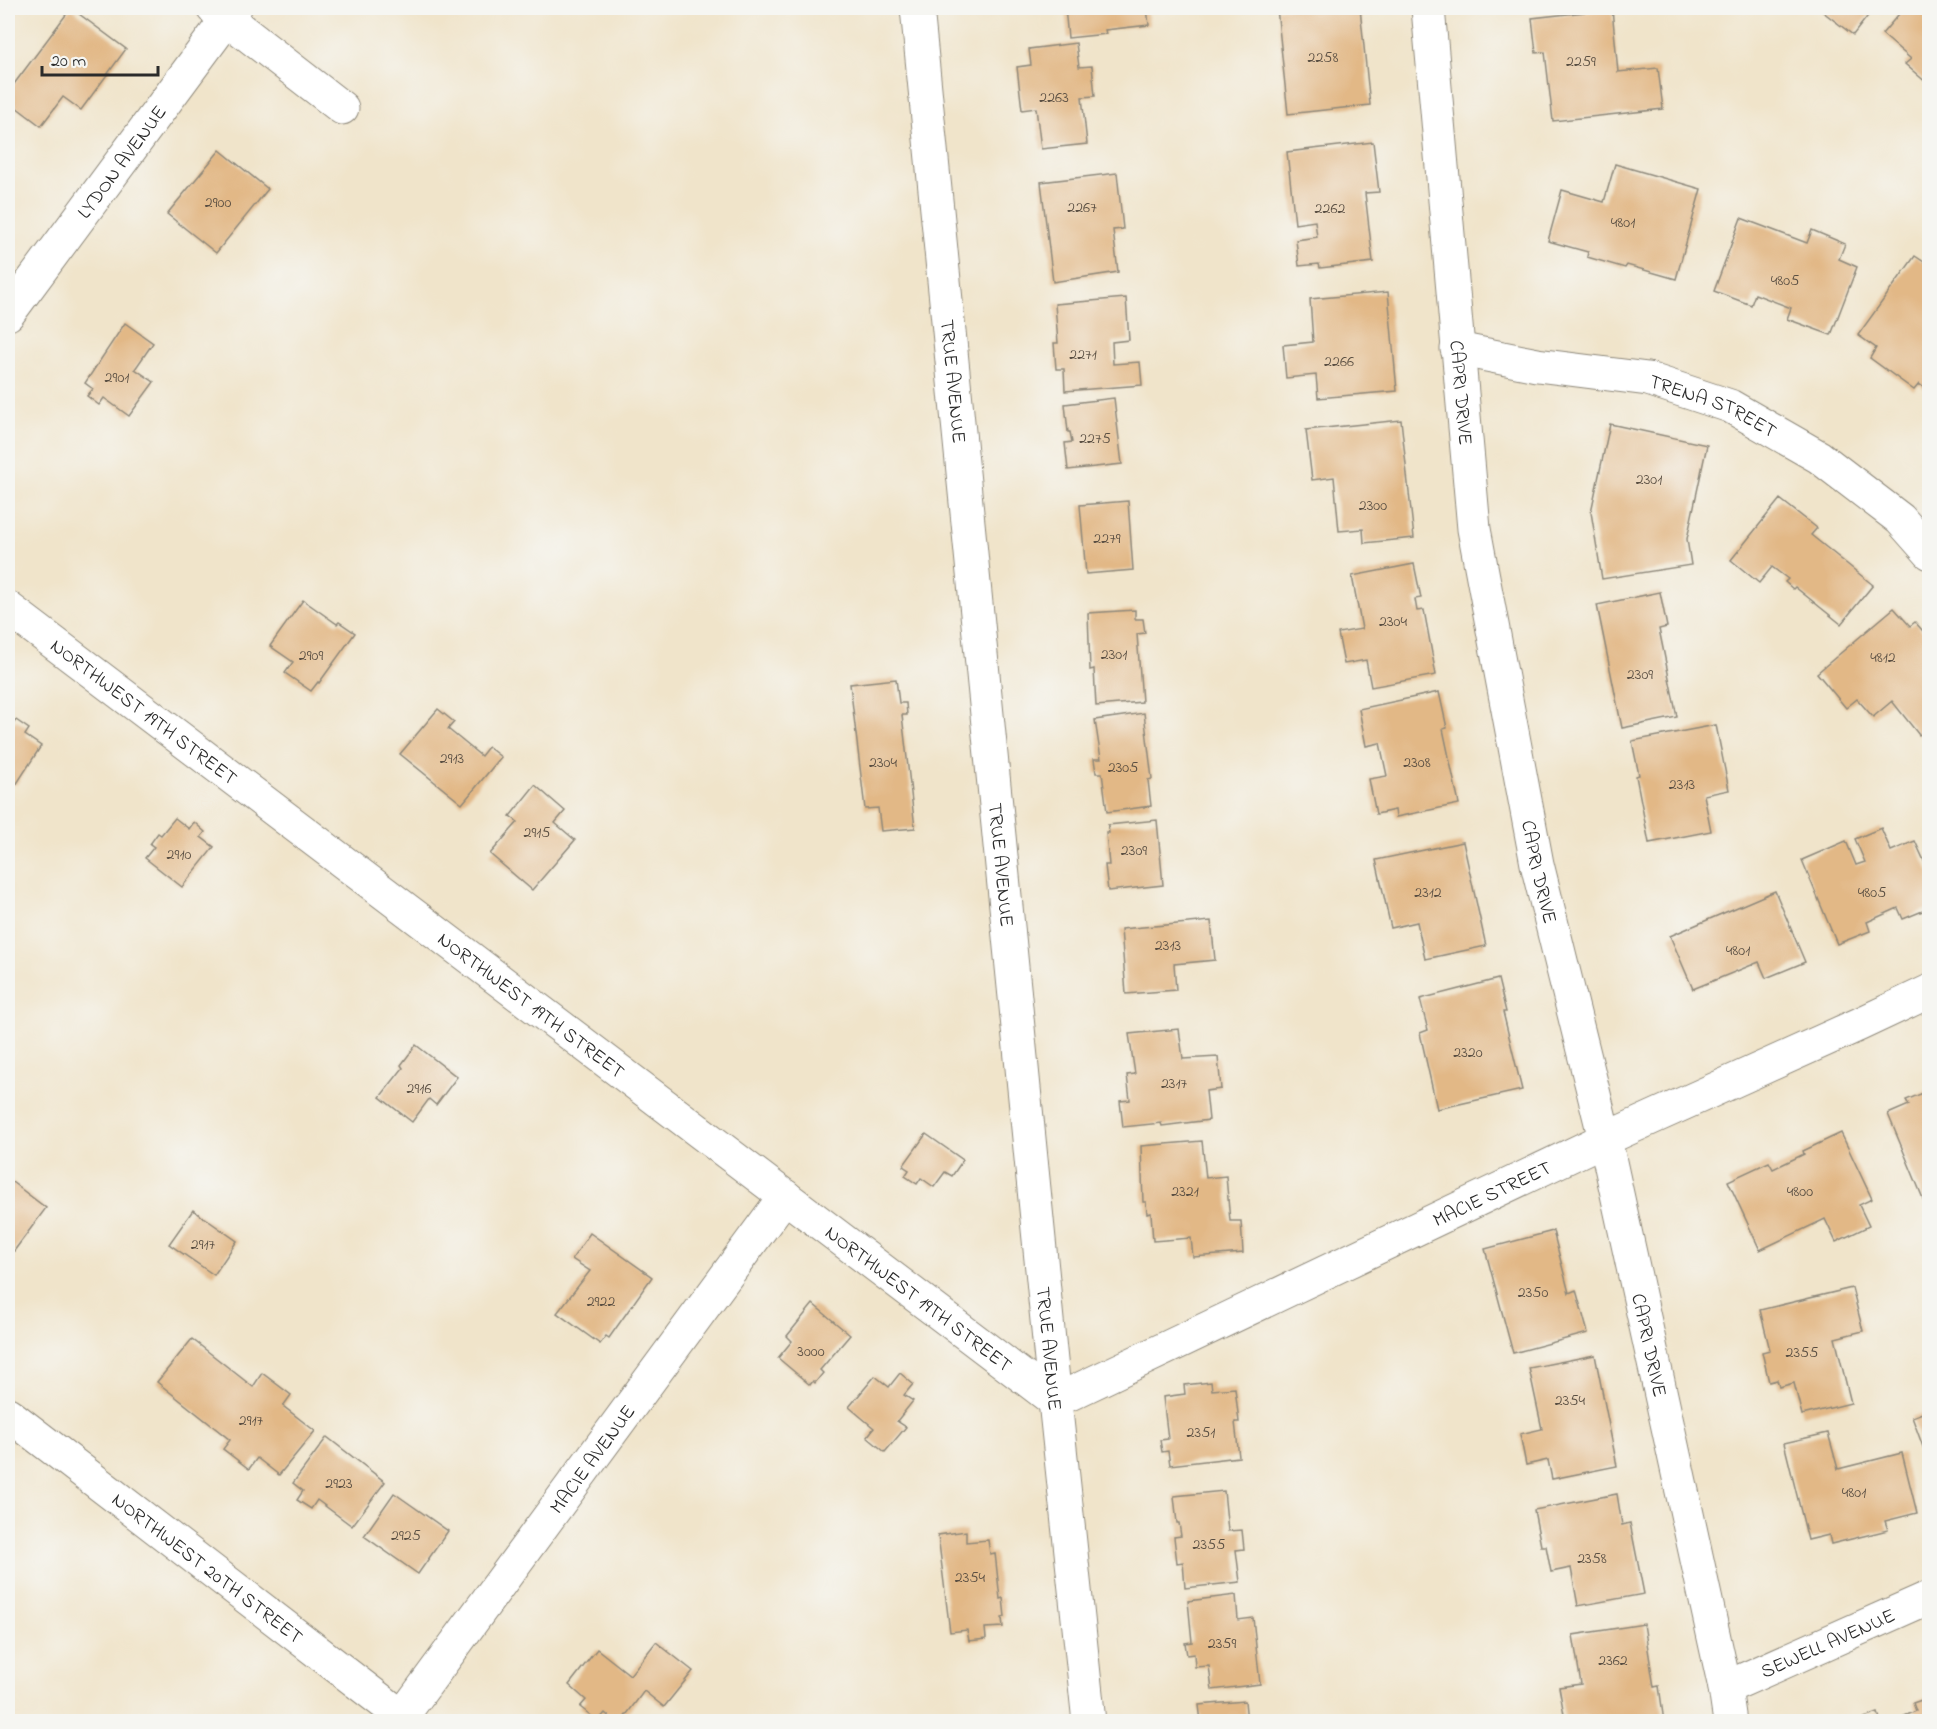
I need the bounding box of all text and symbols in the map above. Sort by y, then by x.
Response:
scale bar [42,39,158,77]
house number: 2258 [1307,46,1339,70]
text: 20 m [51,49,86,75]
house number: 2259 [1566,50,1596,74]
house number: 2263 [1039,86,1069,110]
street label: LYDON AVENUE [71,100,175,226]
house number: 2900 [205,191,231,215]
house number: 2267 [1067,196,1097,220]
house number: 2262 [1315,197,1345,221]
house number: 4801 [1611,211,1635,235]
house number: 4805 [1771,269,1799,293]
street label: TRUE AVENUE [931,318,972,445]
street label: CAPRI DRIVE [1440,339,1479,446]
house number: 2271 [1069,343,1097,367]
house number: 2266 [1324,350,1354,374]
house number: 2901 [105,366,129,390]
street label: TRENA STREET [1645,368,1782,447]
house number: 2275 [1079,427,1111,451]
house number: 2301 [1636,468,1662,492]
house number: 2300 [1359,494,1387,518]
house number: 2279 [1093,527,1121,551]
house number: 2304 [1379,610,1407,634]
street label: NORTHWEST 19TH STREET [43,633,242,794]
house number: 2301 [1101,643,1127,667]
house number: 2909 [299,644,323,668]
house number: 4812 [1870,646,1896,670]
house number: 2309 [1627,663,1653,687]
house number: 2913 [440,747,464,771]
house number: 2304 [869,751,897,775]
house number: 2308 [1403,751,1431,775]
house number: 2305 [1108,756,1138,780]
house number: 2313 [1669,773,1695,797]
street label: TRUE AVENUE [979,802,1020,928]
street label: CAPRI DRIVE [1512,818,1563,927]
house number: 2915 [523,821,551,845]
house number: 2309 [1121,839,1147,863]
house number: 2910 [167,843,191,867]
house number: 2312 [1414,881,1442,905]
house number: 4805 [1858,881,1886,905]
street label: NORTHWEST 19TH STREET [431,926,630,1087]
house number: 2313 [1155,934,1181,958]
house number: 4801 [1726,939,1750,963]
house number: 2320 [1453,1041,1483,1065]
house number: 2317 [1161,1072,1188,1096]
house number: 2916 [407,1077,431,1101]
street label: MACIE STREET [1428,1155,1557,1236]
house number: 2321 [1171,1180,1199,1204]
house number: 4800 [1787,1180,1813,1204]
street label: NORTHWEST 19TH STREET [818,1220,1017,1381]
house number: 2917 [191,1233,216,1257]
house number: 2350 [1518,1281,1548,1305]
street label: TRUE AVENUE [1027,1285,1068,1412]
house number: 2922 [587,1290,615,1314]
street label: CAPRI DRIVE [1622,1291,1673,1400]
house number: 3000 [797,1340,825,1364]
house number: 2355 [1786,1341,1818,1365]
house number: 2354 [1555,1389,1586,1413]
street label: MACIE AVENUE [544,1399,644,1521]
house number: 2917 [239,1409,264,1433]
house number: 2351 [1187,1421,1215,1445]
house number: 2923 [325,1472,353,1496]
house number: 4801 [1842,1481,1866,1505]
street label: NORTHWEST 20TH STREET [105,1487,308,1652]
house number: 2925 [391,1524,421,1548]
house number: 2355 [1193,1533,1225,1557]
house number: 2358 [1577,1547,1607,1571]
house number: 2354 [955,1566,986,1590]
street label: SEWELL AVENUE [1756,1602,1900,1687]
house number: 2359 [1208,1632,1236,1656]
house number: 2362 [1598,1649,1628,1673]

